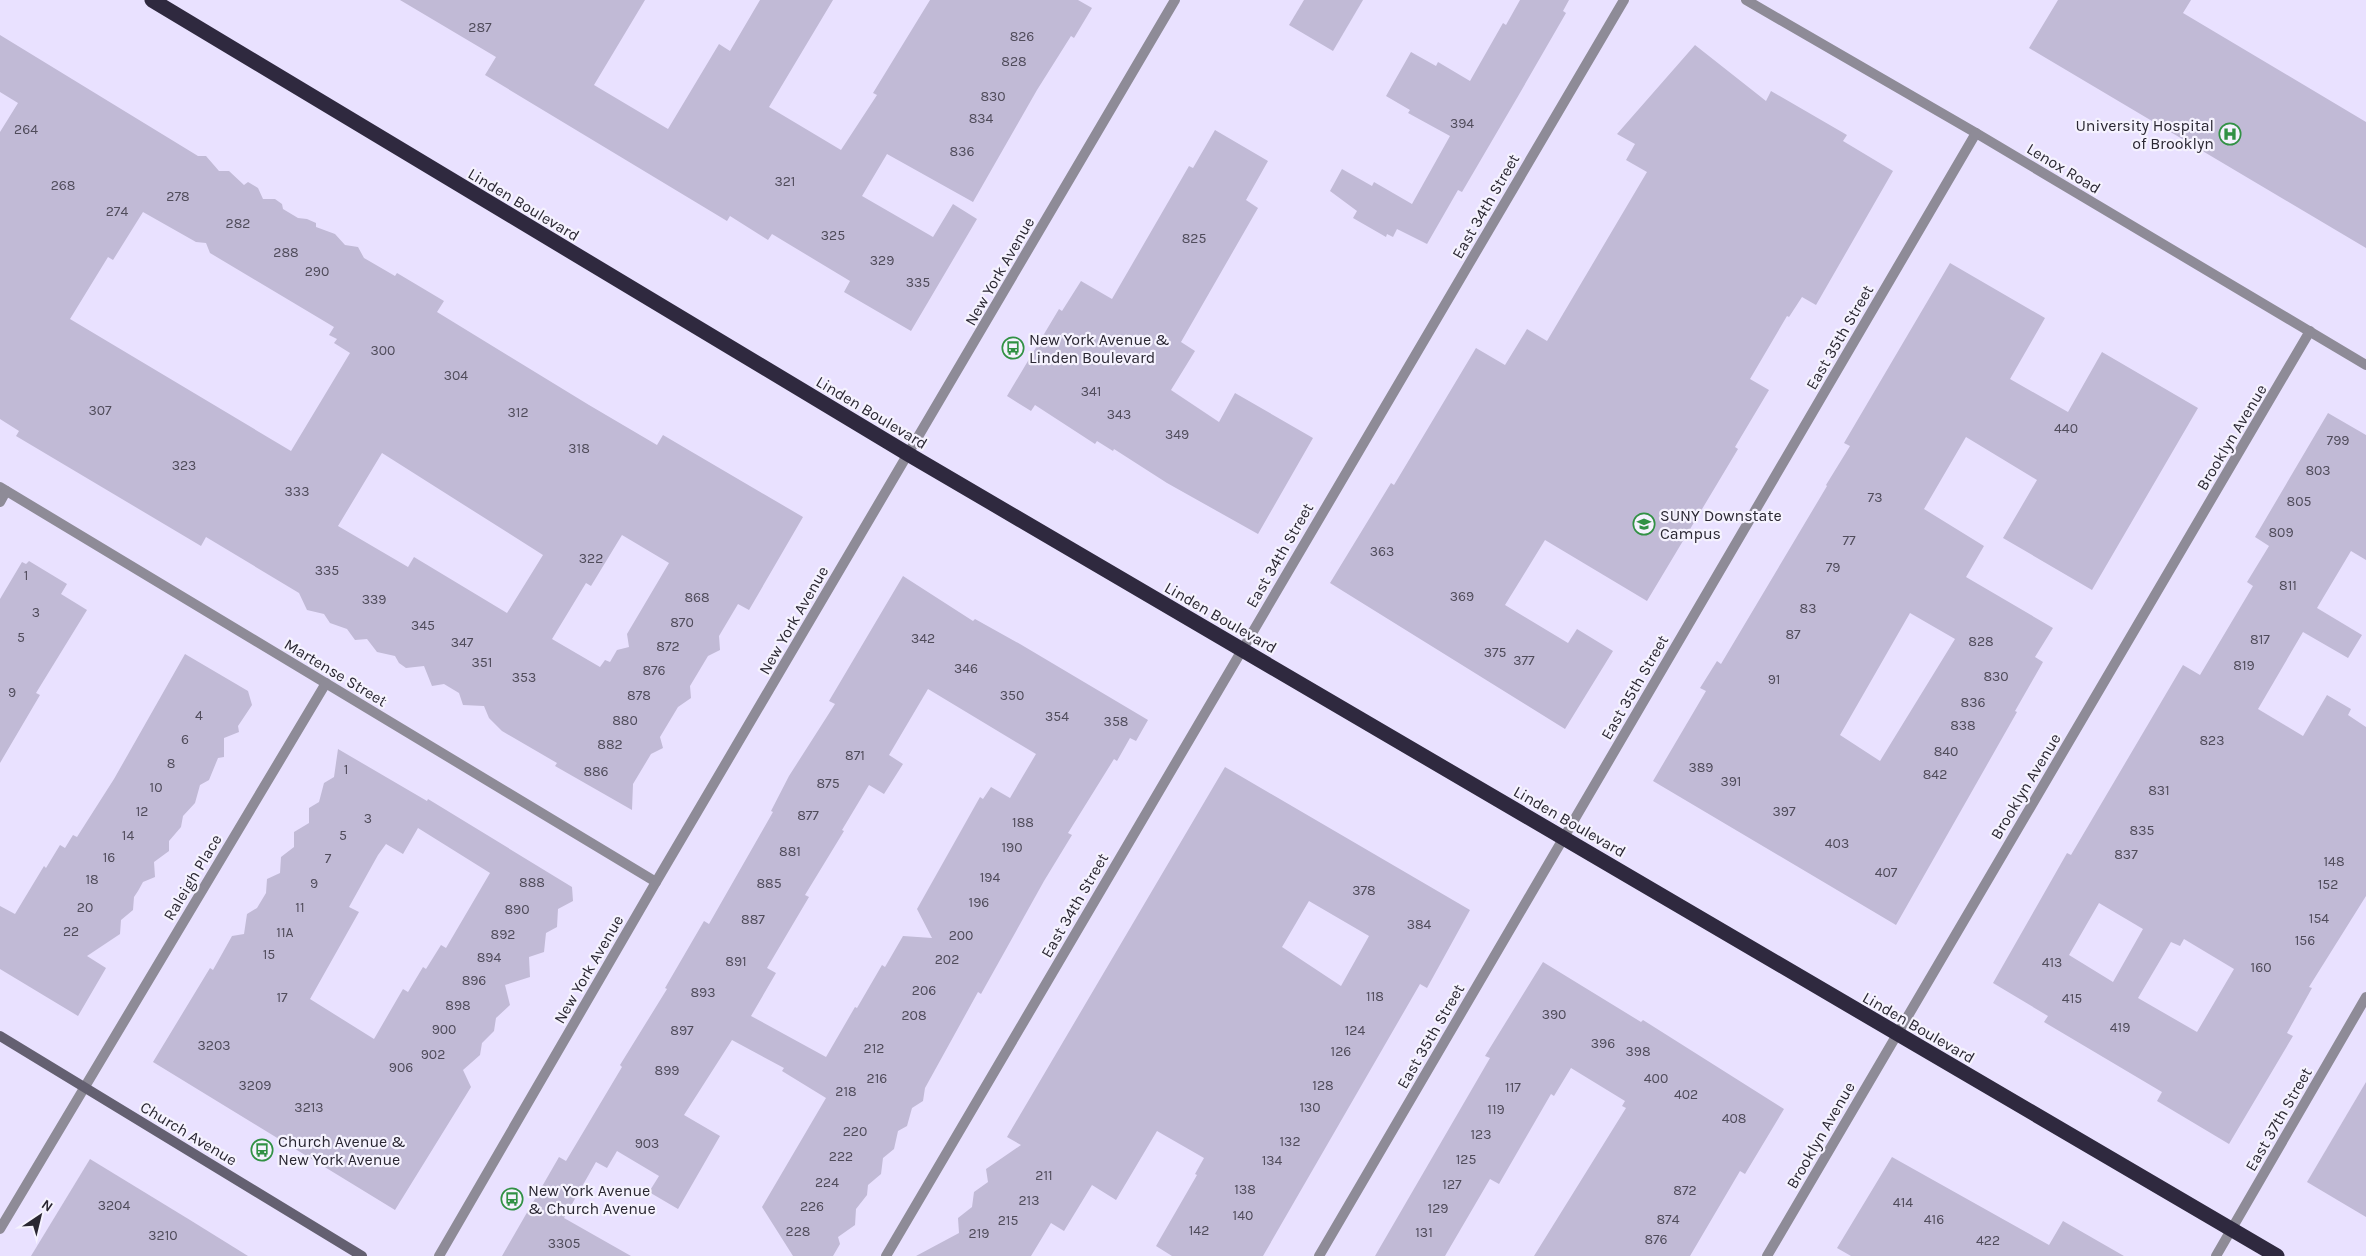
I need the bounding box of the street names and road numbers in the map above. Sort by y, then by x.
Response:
street label: Lenox Road [2023,139,2104,198]
street label: East 34th Street [1448,150,1523,262]
street label: Linden Boulevard [465,164,583,245]
street label: New York Avenue [961,214,1038,329]
street label: East 35th Street [1802,281,1877,393]
street label: Linden Boulevard [813,372,931,453]
street label: Brooklyn Avenue [2192,381,2271,494]
street label: East 34th Street [1242,499,1317,611]
street label: New York Avenue [755,563,832,678]
street label: Linden Boulevard [1161,578,1280,657]
street label: East 35th Street [1597,631,1672,743]
street label: Martense Street [281,634,391,711]
street label: Brooklyn Avenue [1986,730,2065,843]
street label: Linden Boulevard [1510,782,1629,861]
street label: Raleigh Place [159,831,226,924]
street label: East 34th Street [1037,849,1112,961]
street label: New York Avenue [550,912,627,1027]
street label: East 35th Street [1393,980,1468,1092]
street label: Linden Boulevard [1859,988,1978,1067]
street label: East 37th Street [2241,1064,2316,1174]
street label: Brooklyn Avenue [1782,1078,1859,1192]
street label: Church Avenue [137,1097,240,1170]

